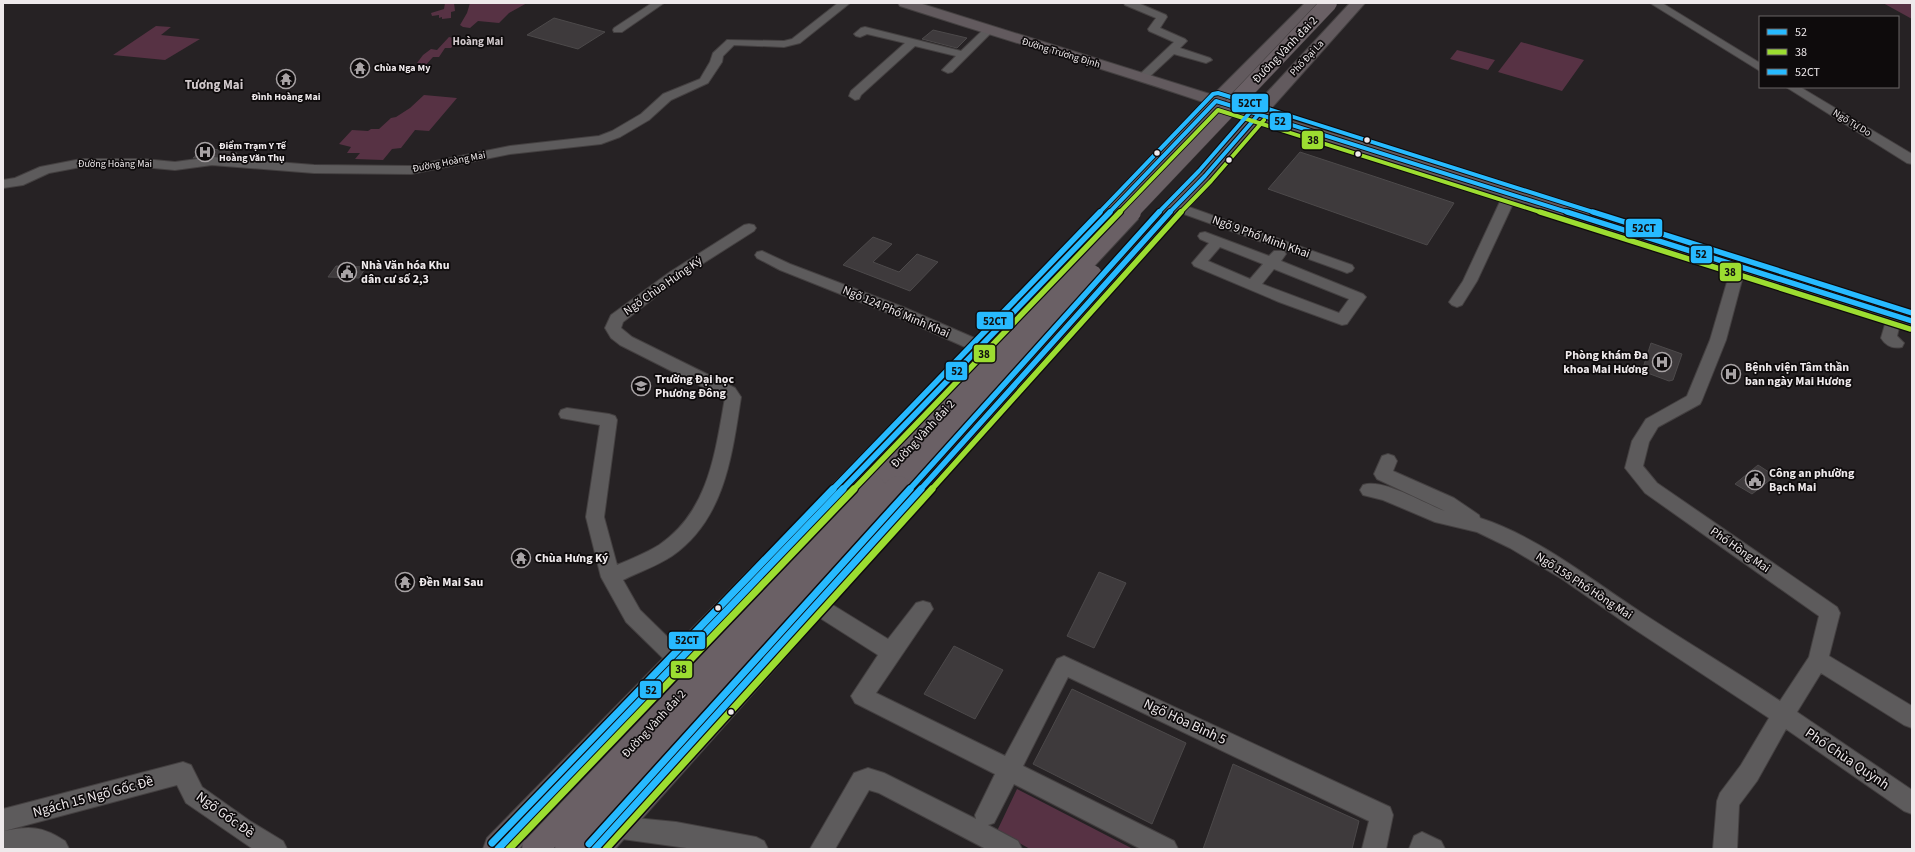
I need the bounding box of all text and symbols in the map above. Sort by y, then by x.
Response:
street label: Đường Vành đai 2 [1249,13,1321,87]
legend [1759,16,1899,88]
text: 52 [1795,24,1807,41]
district label: Hoàng Mai [453,34,503,49]
street label: Đường Trương Định [1020,34,1102,72]
street label: Phố Đại La [1287,37,1327,79]
text: 38 [1795,44,1807,61]
temple icon: Chùa Nga My [349,57,371,79]
place label: Chùa Nga My [374,61,431,75]
text: 52CT [1795,64,1821,81]
temple icon: Đình Hoàng Mai [275,68,297,90]
district label: Tương Mai [185,76,243,94]
place label: Đình Hoàng Mai [252,90,321,104]
line badge: 52CT [1231,93,1269,113]
text: 52CT [1238,96,1262,111]
street label: Ngõ Tự Do [1830,106,1874,140]
line badge: 52 [1269,112,1292,131]
text: 52 [1274,114,1286,129]
line badge: 38 [1301,130,1324,150]
text: 38 [1307,133,1319,148]
unlabelled marker [1362,135,1372,145]
place label: Điểm Trạm Y Tế Hoàng Văn Thụ [219,139,287,165]
hospital icon: Điểm Trạm Y Tế Hoàng Văn Thụ [194,141,216,163]
street label: Đường Hoàng Mai [411,148,487,176]
unlabelled marker [1152,148,1162,158]
unlabelled marker [1353,149,1363,159]
unlabelled marker [1224,155,1234,165]
street label: Đường Hoàng Mai [78,157,152,171]
street label: Ngõ 9 Phố Minh Khai [1210,211,1312,263]
line badge: 52CT [1625,218,1663,238]
text: 52CT [1632,221,1656,236]
line badge: 52 [1690,245,1713,264]
text: 52 [1695,247,1707,262]
street label: Ngõ Chùa Hưng Ký [620,252,706,320]
place label: Nhà Văn hóa Khu dân cư số 2,3 [361,257,450,288]
public building icon: Nhà Văn hóa Khu dân cư số 2,3 [336,261,358,283]
line badge: 38 [1719,262,1742,282]
text: 38 [1724,265,1736,280]
street label: Ngõ 124 Phố Minh Khai [840,282,952,342]
line badge: 52CT [976,311,1014,330]
text: 52CT [983,314,1007,329]
line badge: 38 [973,344,996,363]
text: 38 [978,347,990,362]
place label: Phòng khám Đa khoa Mai Hương [1563,347,1649,378]
hospital icon: Phòng khám Đa khoa Mai Hương [1651,351,1673,373]
place label: Bệnh viện Tâm thần ban ngày Mai Hương [1745,359,1852,390]
line badge: 52 [945,361,968,381]
hospital icon: Bệnh viện Tâm thần ban ngày Mai Hương [1720,363,1742,385]
text: 52 [951,364,963,379]
place label: Trường Đại học Phương Đông [655,371,735,402]
school or university icon: Trường Đại học Phương Đông [630,375,652,397]
street label: Đường Vành đai 2 [887,396,959,472]
place label: Công an phường Bạch Mai [1769,465,1855,496]
public building icon: Công an phường Bạch Mai [1744,469,1766,491]
street label: Phố Hồng Mai [1707,523,1773,577]
temple icon: Chùa Hưng Ký [510,547,532,569]
street label: Ngõ 158 Phố Hồng Mai [1532,548,1636,624]
place label: Chùa Hưng Ký [535,550,609,567]
temple icon: Đền Mai Sau [394,571,416,593]
place label: Đền Mai Sau [419,574,484,591]
unlabelled marker [713,603,723,613]
line badge: 52CT [668,631,706,650]
text: 52CT [675,633,699,648]
line badge: 38 [670,660,693,679]
text: 38 [675,662,687,677]
line badge: 52 [639,680,662,699]
text: 52 [645,683,657,698]
street label: Đường Vành đai 2 [618,686,690,762]
street label: Ngõ Hòa Bình 5 [1140,694,1230,750]
unlabelled marker [726,707,736,717]
street label: Phố Chùa Quỳnh [1801,723,1893,795]
street label: Ngách 15 Ngõ Gốc Đề [31,771,156,823]
street label: Ngõ Gốc Đề [192,787,258,843]

